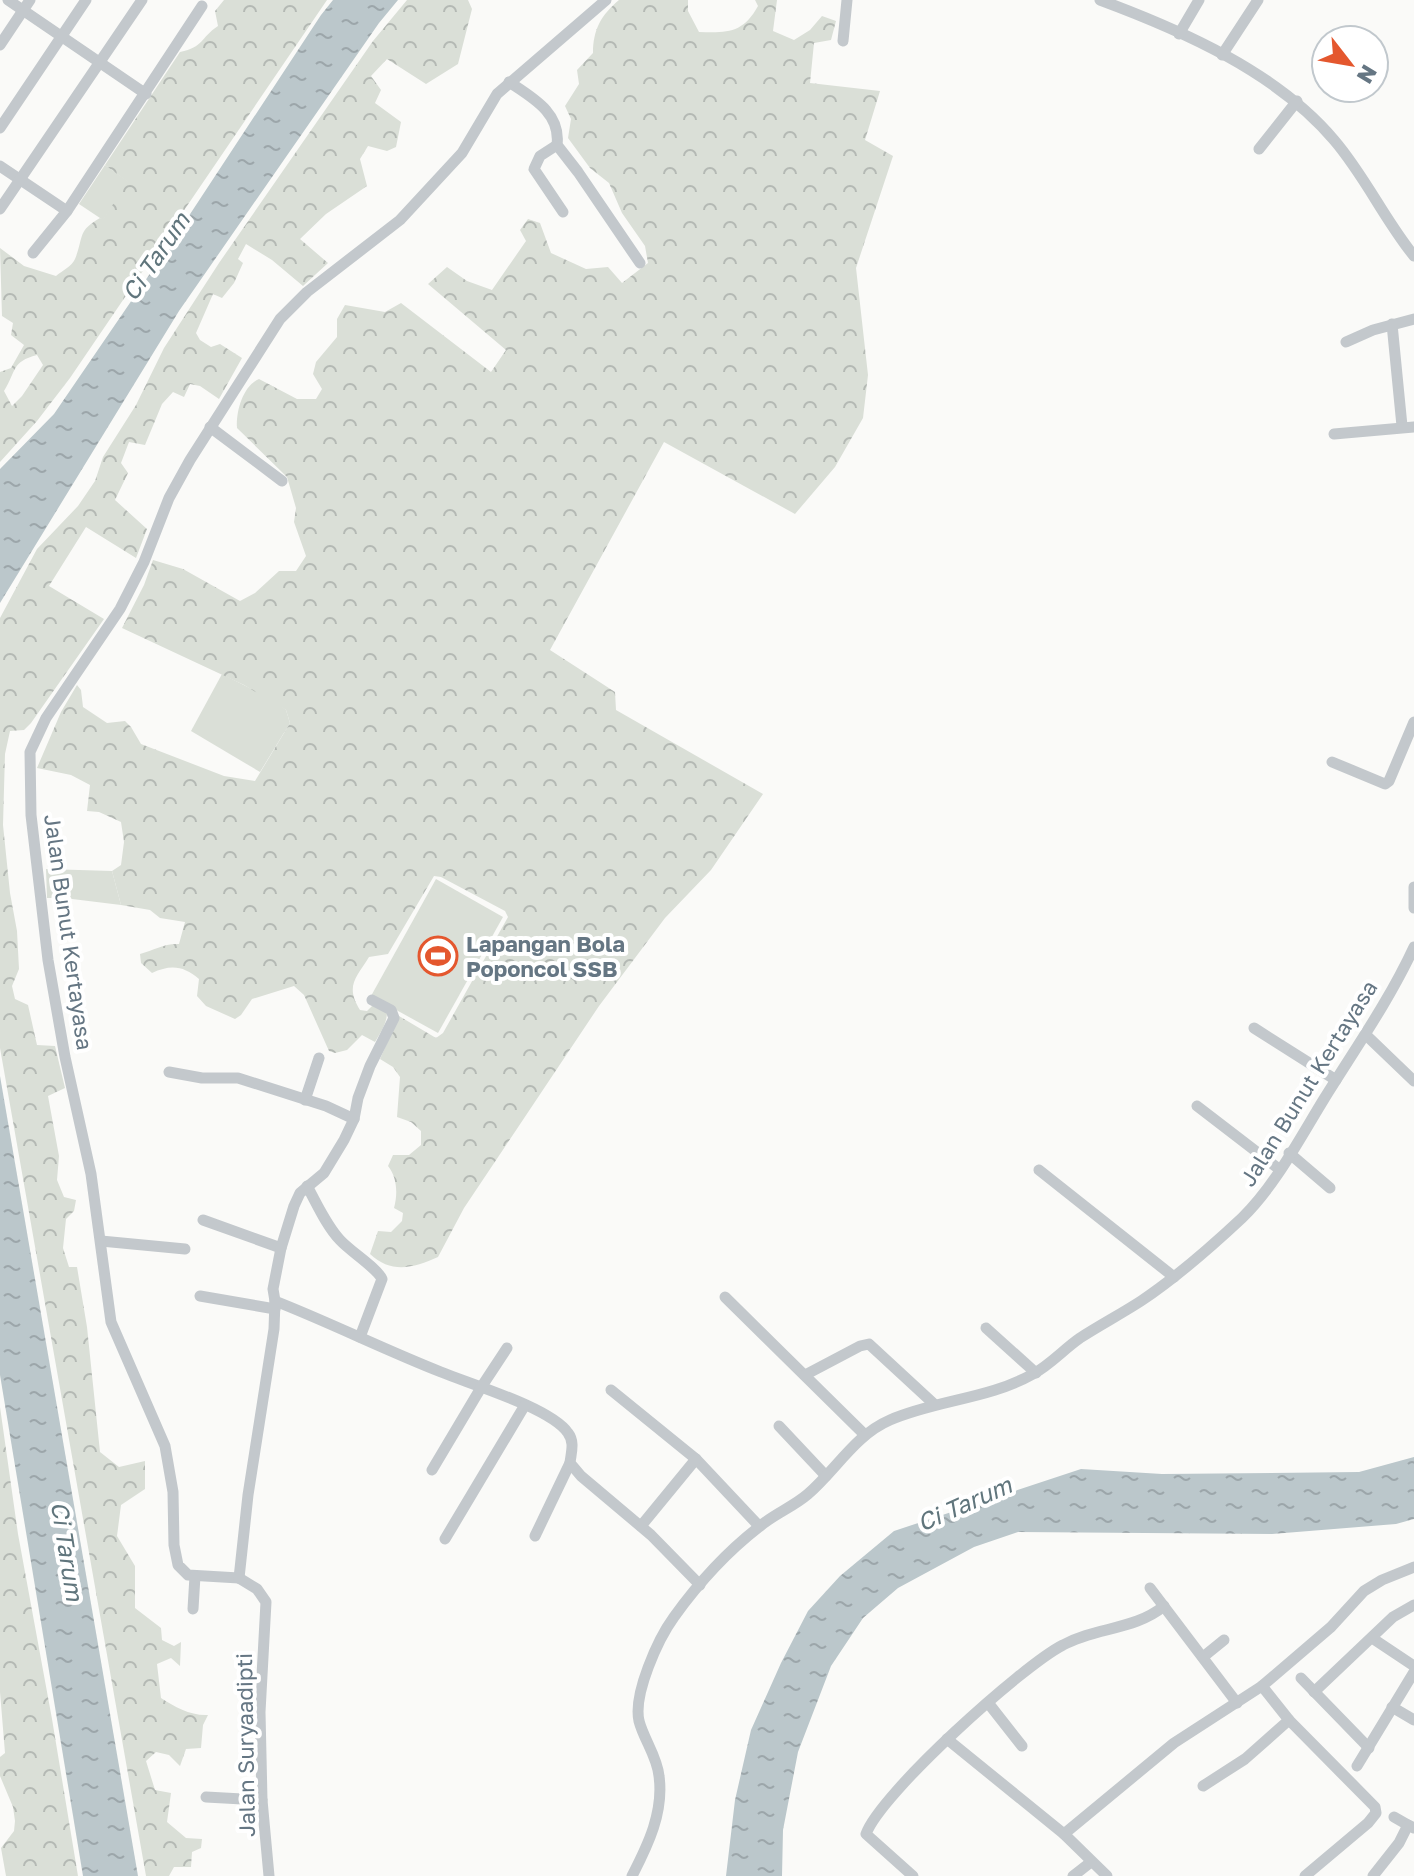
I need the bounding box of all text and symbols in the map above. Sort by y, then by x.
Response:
north arrow [1310,24,1390,104]
text: N [1352,60,1383,89]
water label: Ci Tarum [115,205,196,306]
street label: Jalan Bunut Kertayasa [39,812,99,1052]
place label: Lapangan Bola Poponcol SSB [466,930,625,982]
sports icon: Lapangan Bola Poponcol SSB [417,935,459,977]
street label: Jalan Bunut Kertayasa [1234,975,1382,1191]
water label: Ci Tarum [912,1469,1017,1537]
water label: Ci Tarum [46,1499,90,1604]
street label: Jalan Suryaadipti [230,1653,260,1837]

